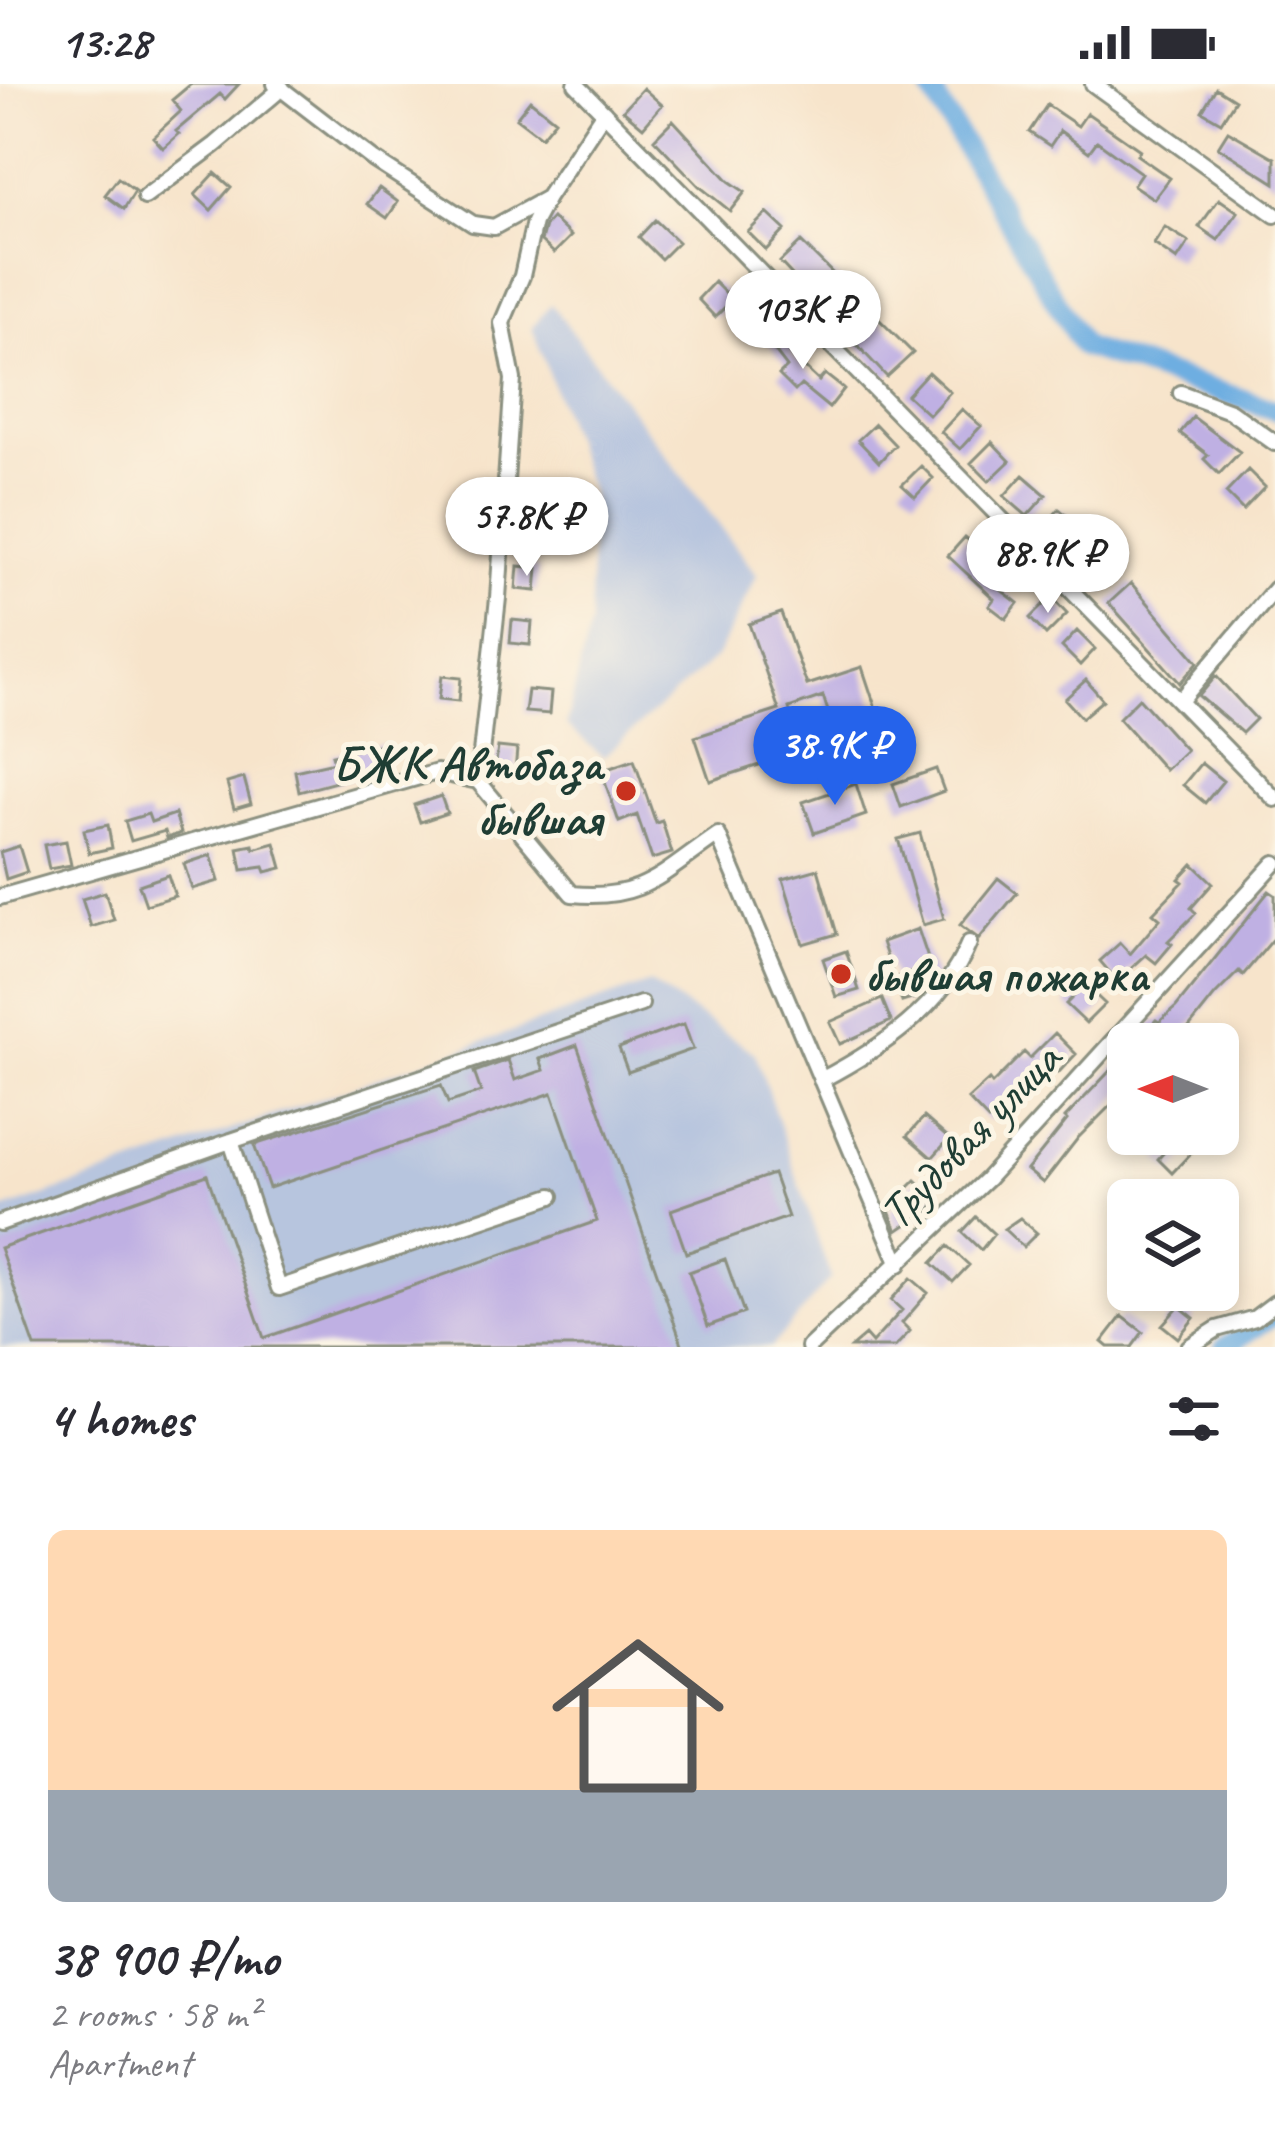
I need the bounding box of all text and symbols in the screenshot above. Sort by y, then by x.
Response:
text: 13:28 [60,14,150,71]
pin: 103K ₽ [705,270,901,372]
text: 103K ₽ [752,284,854,333]
pin: 57.8K ₽ [416,477,638,579]
text: 57.8K ₽ [472,491,582,540]
pin: 88.9K ₽ [937,514,1159,616]
text: 88.9K ₽ [993,528,1103,577]
pin: 38.9K ₽ [724,706,946,808]
text: 38.9K ₽ [780,720,890,769]
place label: БЖК Автобаза бывшая [333,734,606,849]
marker: БЖК Автобаза бывшая [613,778,639,804]
place label: бывшая пожарка [865,945,1151,1005]
marker: бывшая пожарка [828,961,854,987]
north arrow [1107,1023,1239,1155]
map controls [1107,1023,1239,1311]
street label: Трудовая улица [866,1028,1076,1242]
button: layers [1107,1179,1239,1311]
icon: filters [1161,1386,1227,1452]
text: 4 homes [48,1387,192,1451]
icon: home [530,1608,746,1824]
text: 38 900 ₽/mo [48,1926,279,1990]
text: 2 rooms · 58 m² [48,1990,259,2039]
text: Apartment [48,2039,191,2088]

